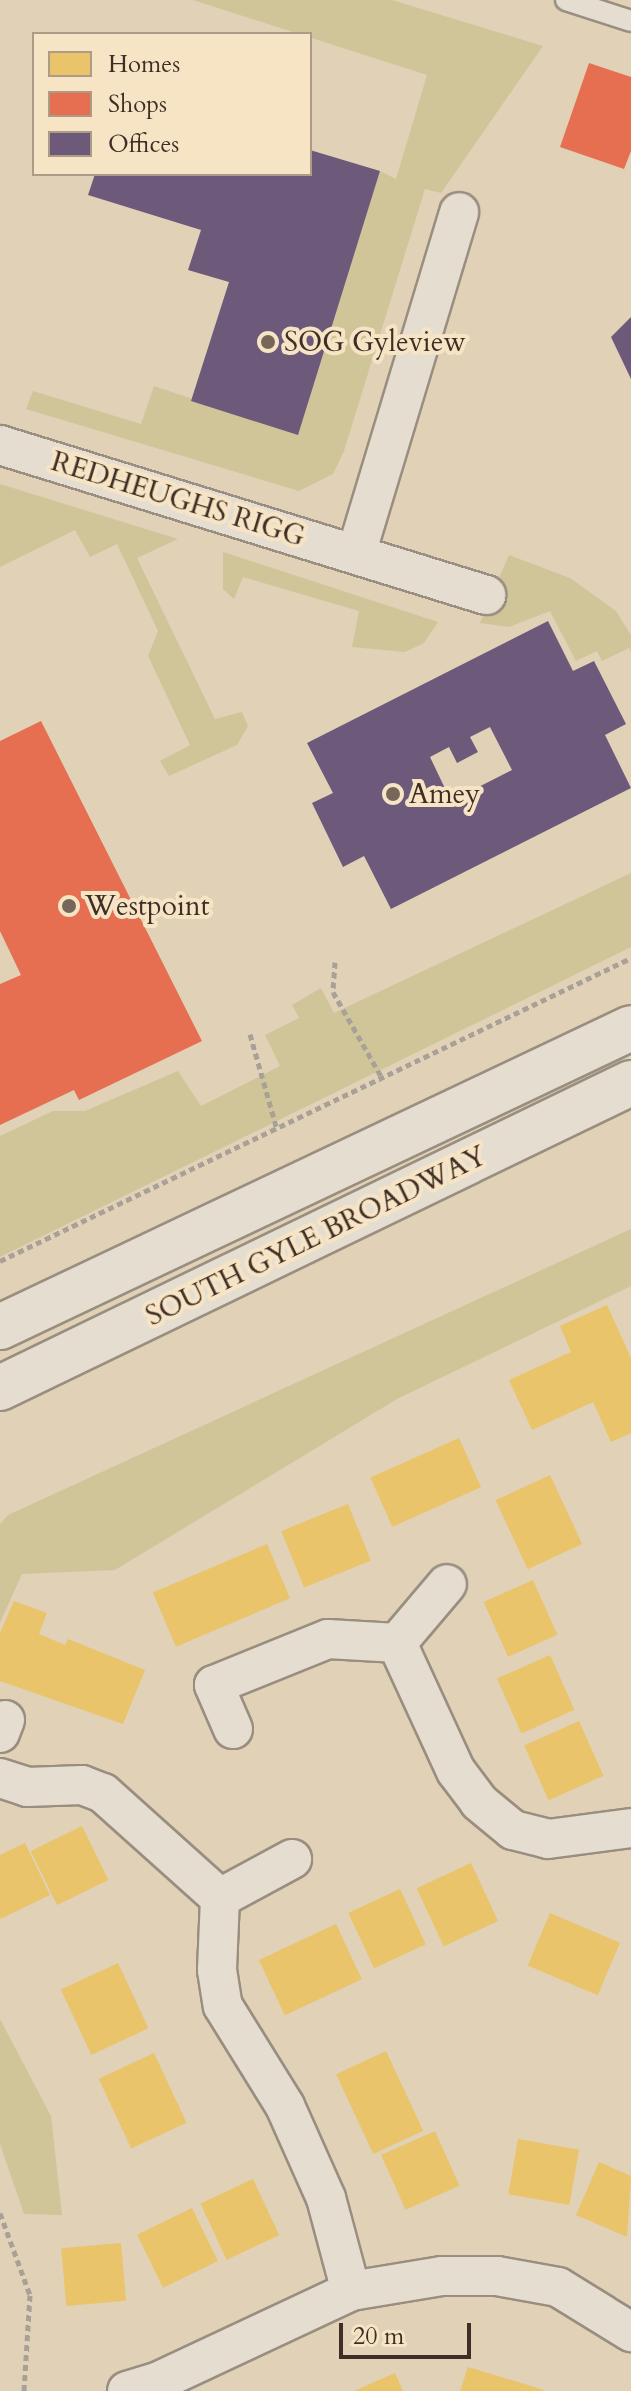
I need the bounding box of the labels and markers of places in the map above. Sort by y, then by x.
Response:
place label: SOG Gyleview [284,325,466,359]
marker: SOG Gyleview [259,333,277,351]
place label: Amey [409,777,480,811]
marker: Amey [384,785,402,803]
place label: Westpoint [85,889,210,923]
marker: Westpoint [60,897,78,915]

